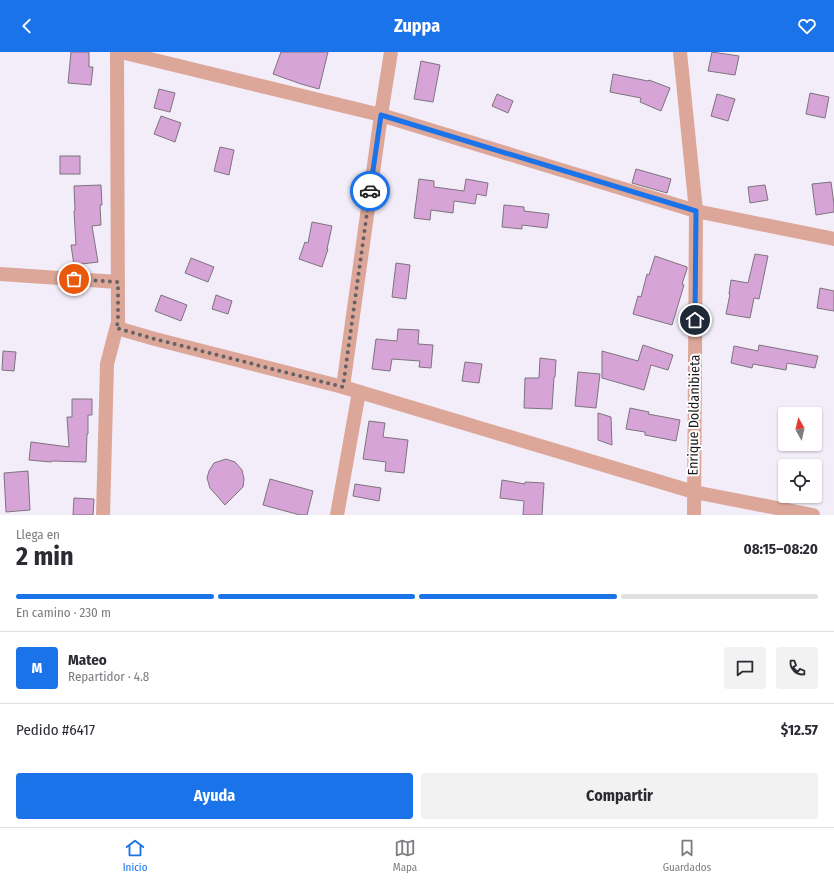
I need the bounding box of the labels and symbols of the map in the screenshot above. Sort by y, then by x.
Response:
courier [350,171,390,211]
pin [57,262,91,296]
pin [678,303,712,337]
street label: Enrique Doldanibieta [684,354,704,476]
north arrow [778,407,822,451]

